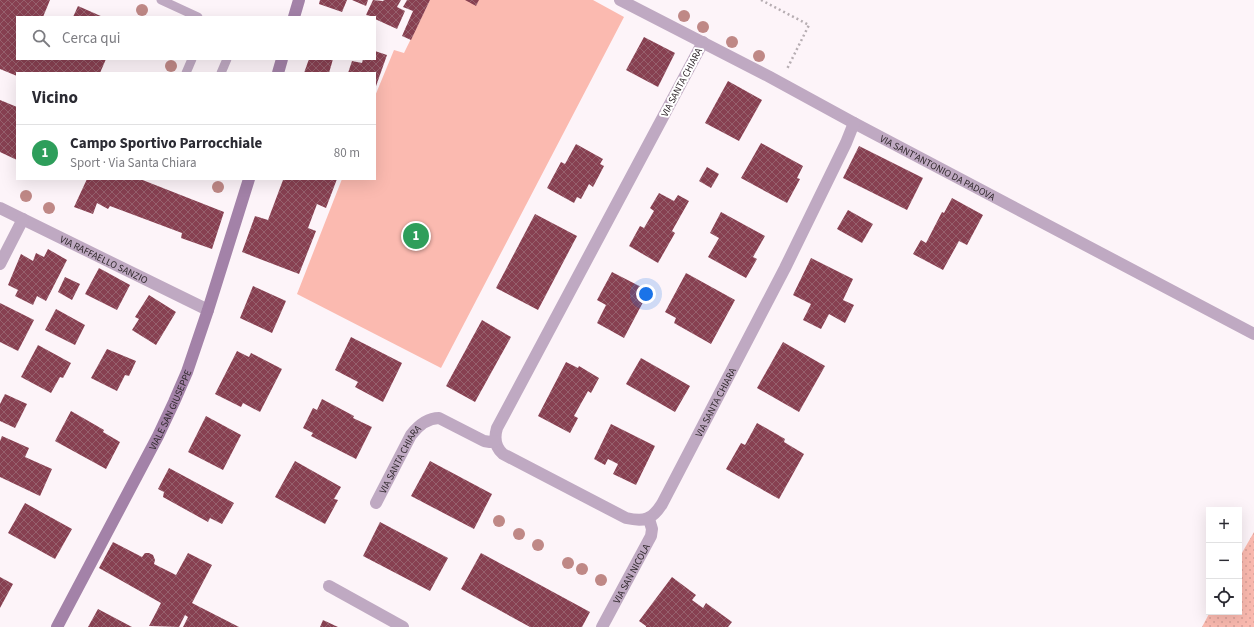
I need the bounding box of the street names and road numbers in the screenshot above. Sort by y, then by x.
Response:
street label: VIA SANTA CHIARA [658,45,706,119]
street label: VIA SANT'ANTONIO DA PADOVA [877,132,998,204]
street label: VIA RAFFAELLO SANZIO [57,232,151,288]
street label: VIA SANTA CHIARA [692,365,740,440]
street label: VIALE SAN GIUSEPPE [146,368,195,453]
street label: VIA SANTA CHIARA [376,422,425,496]
street label: VIA SAN NICOLA [610,541,654,606]

